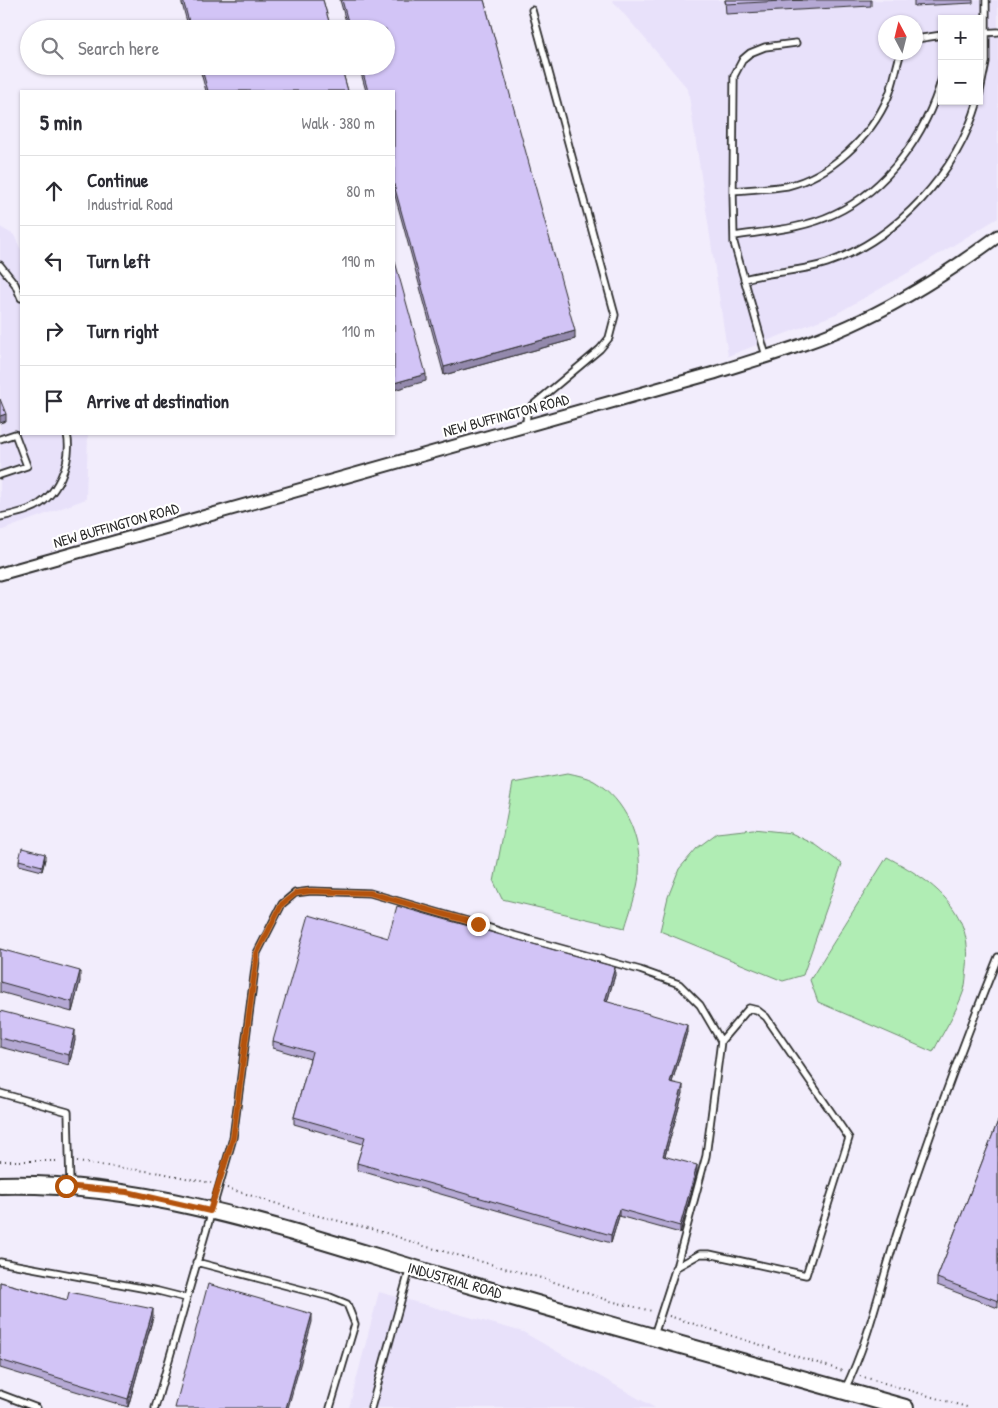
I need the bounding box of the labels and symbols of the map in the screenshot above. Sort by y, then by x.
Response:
north arrow [878,15,923,60]
street label: NEW BUFFINGTON ROAD [441,388,572,442]
street label: NEW BUFFINGTON ROAD [51,497,182,553]
route end [467,913,490,936]
route start [55,1175,78,1198]
street label: INDUSTRIAL ROAD [405,1257,505,1304]

